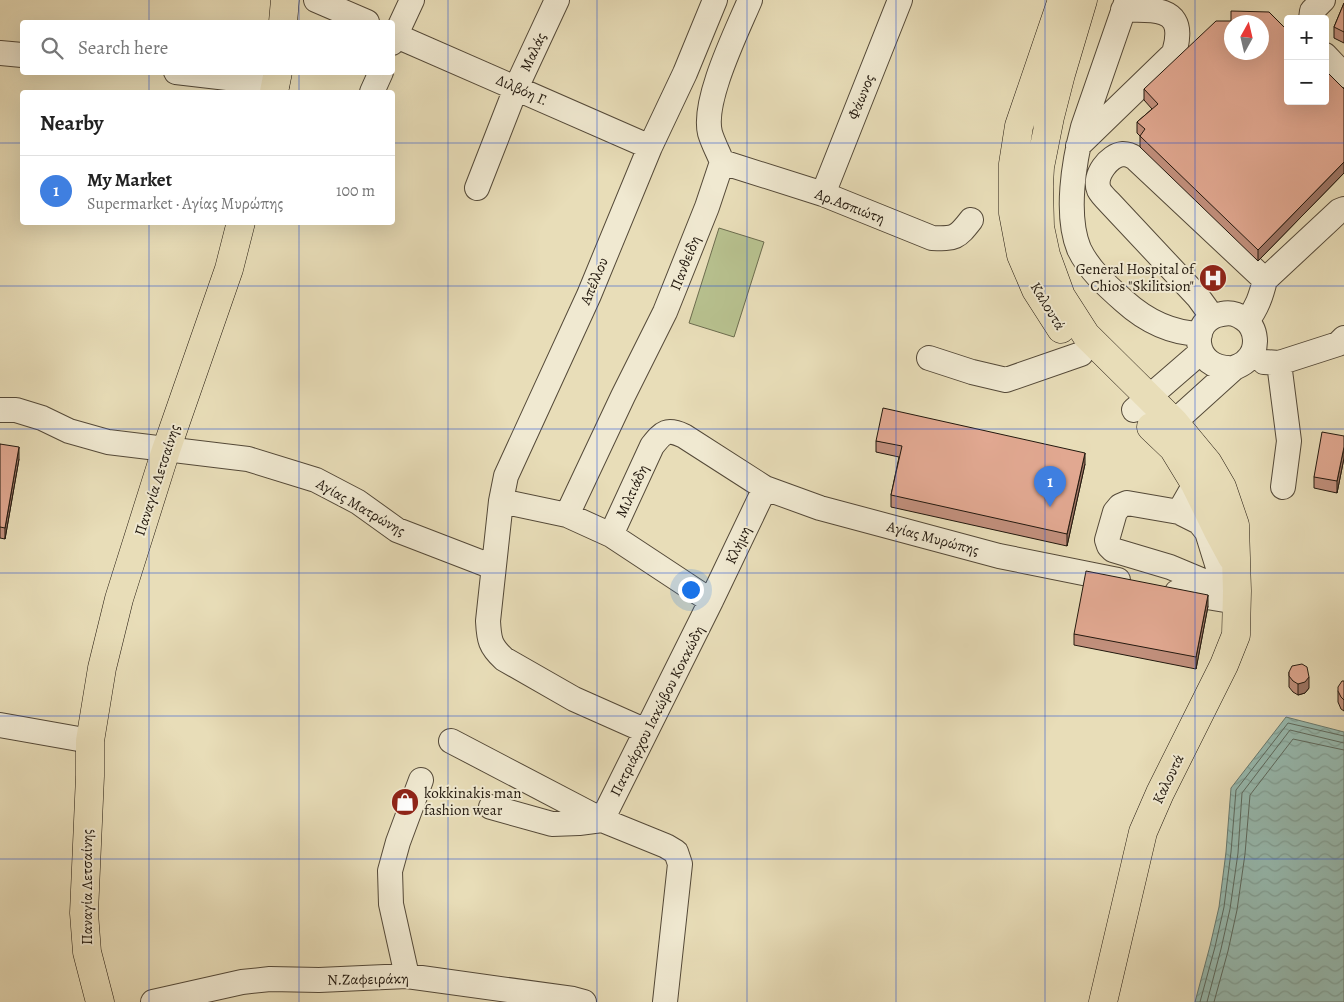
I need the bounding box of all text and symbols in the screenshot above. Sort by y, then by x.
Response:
north arrow [1224,15,1269,60]
map controls [1284,15,1329,105]
button: + [1284,15,1329,60]
search box [20,20,395,75]
street label: Μαλάς [515,29,551,75]
icon: search [38,34,66,62]
text: Search here [78,35,168,61]
button: − [1284,60,1329,105]
street label: Διλβόη Γ. [493,70,551,110]
street label: Φάωνος [843,71,879,123]
text: Nearby [40,109,103,137]
text: My Market [87,167,172,193]
text: 1 [53,180,59,202]
text: 100 m [336,180,375,202]
street label: Αρ.Ασπιώτη [811,183,888,228]
text: Supermarket · Αγίας Μυρώπης [87,193,283,215]
street label: Πανθείδη [665,233,705,293]
street label: Απέλλου [575,254,613,309]
place label: General Hospital of Chios "Skilitsion" [1076,259,1196,296]
hospital icon: General Hospital of Chios "Skilitsion" [1198,263,1228,293]
street label: Καλουτά [1026,278,1070,334]
street label: Παναγία Λετσαίνης [130,422,184,538]
street label: Μιλτιάδη [611,461,653,521]
pin: 1 [1034,466,1066,507]
street label: Αγίας Ματρώνης [312,473,409,541]
street label: Αγίας Μυρώπης [884,516,981,560]
street label: Κλήμη [721,523,755,567]
your location [678,577,704,603]
street label: Πατριάρχου Ιακώβου Κοκκώδη [605,622,709,800]
street label: Καλουτά [1147,751,1189,807]
place label: kokkinakis man fashion wear [424,783,521,820]
shop icon: kokkinakis man fashion wear [390,787,420,817]
street label: Παναγία Λετσαίνης [77,829,97,945]
street label: Ν.Ζαφειράκη [327,968,409,990]

